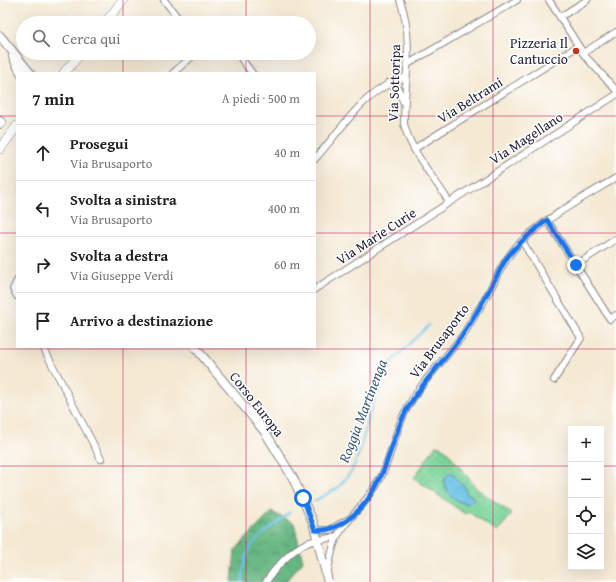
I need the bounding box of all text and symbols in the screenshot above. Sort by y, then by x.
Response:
search box [16,16,316,60]
icon: search [30,27,52,49]
text: Cerca qui [62,28,120,49]
place label: Pizzeria Il Cantuccio [510,33,568,69]
street label: Via Sottoripa [383,43,405,122]
marker: Pizzeria Il Cantuccio [571,46,581,56]
street label: Via Beltrami [433,72,507,128]
text: 7 min [32,86,74,111]
text: A piedi · 500 m [222,89,300,108]
street label: Via Magellano [485,107,567,169]
text: Prosegui [70,133,128,154]
icon: ahead [32,142,54,164]
text: 40 m [274,143,300,162]
text: Via Brusaporto [70,154,152,173]
text: Svolta a sinistra [70,189,177,210]
icon: left [32,198,54,220]
text: 400 m [268,199,300,218]
street label: Via Marie Curie [332,202,420,269]
text: Via Brusaporto [70,210,152,229]
text: Svolta a destra [70,245,168,266]
icon: right [32,254,54,276]
text: 60 m [274,255,300,274]
route end [567,256,585,274]
text: Via Giuseppe Verdi [70,266,173,285]
street label: Via Brusaporto [404,300,474,382]
icon: arrive [32,310,54,332]
text: Arrivo a destinazione [70,310,213,331]
water label: Roggia Martinenga [333,356,392,466]
street label: Corso Europa [225,367,289,441]
map controls [568,426,604,570]
button: + [568,426,604,462]
button: − [568,462,604,498]
route start [294,489,312,507]
button: locate [568,498,604,534]
button: layers [568,534,604,570]

